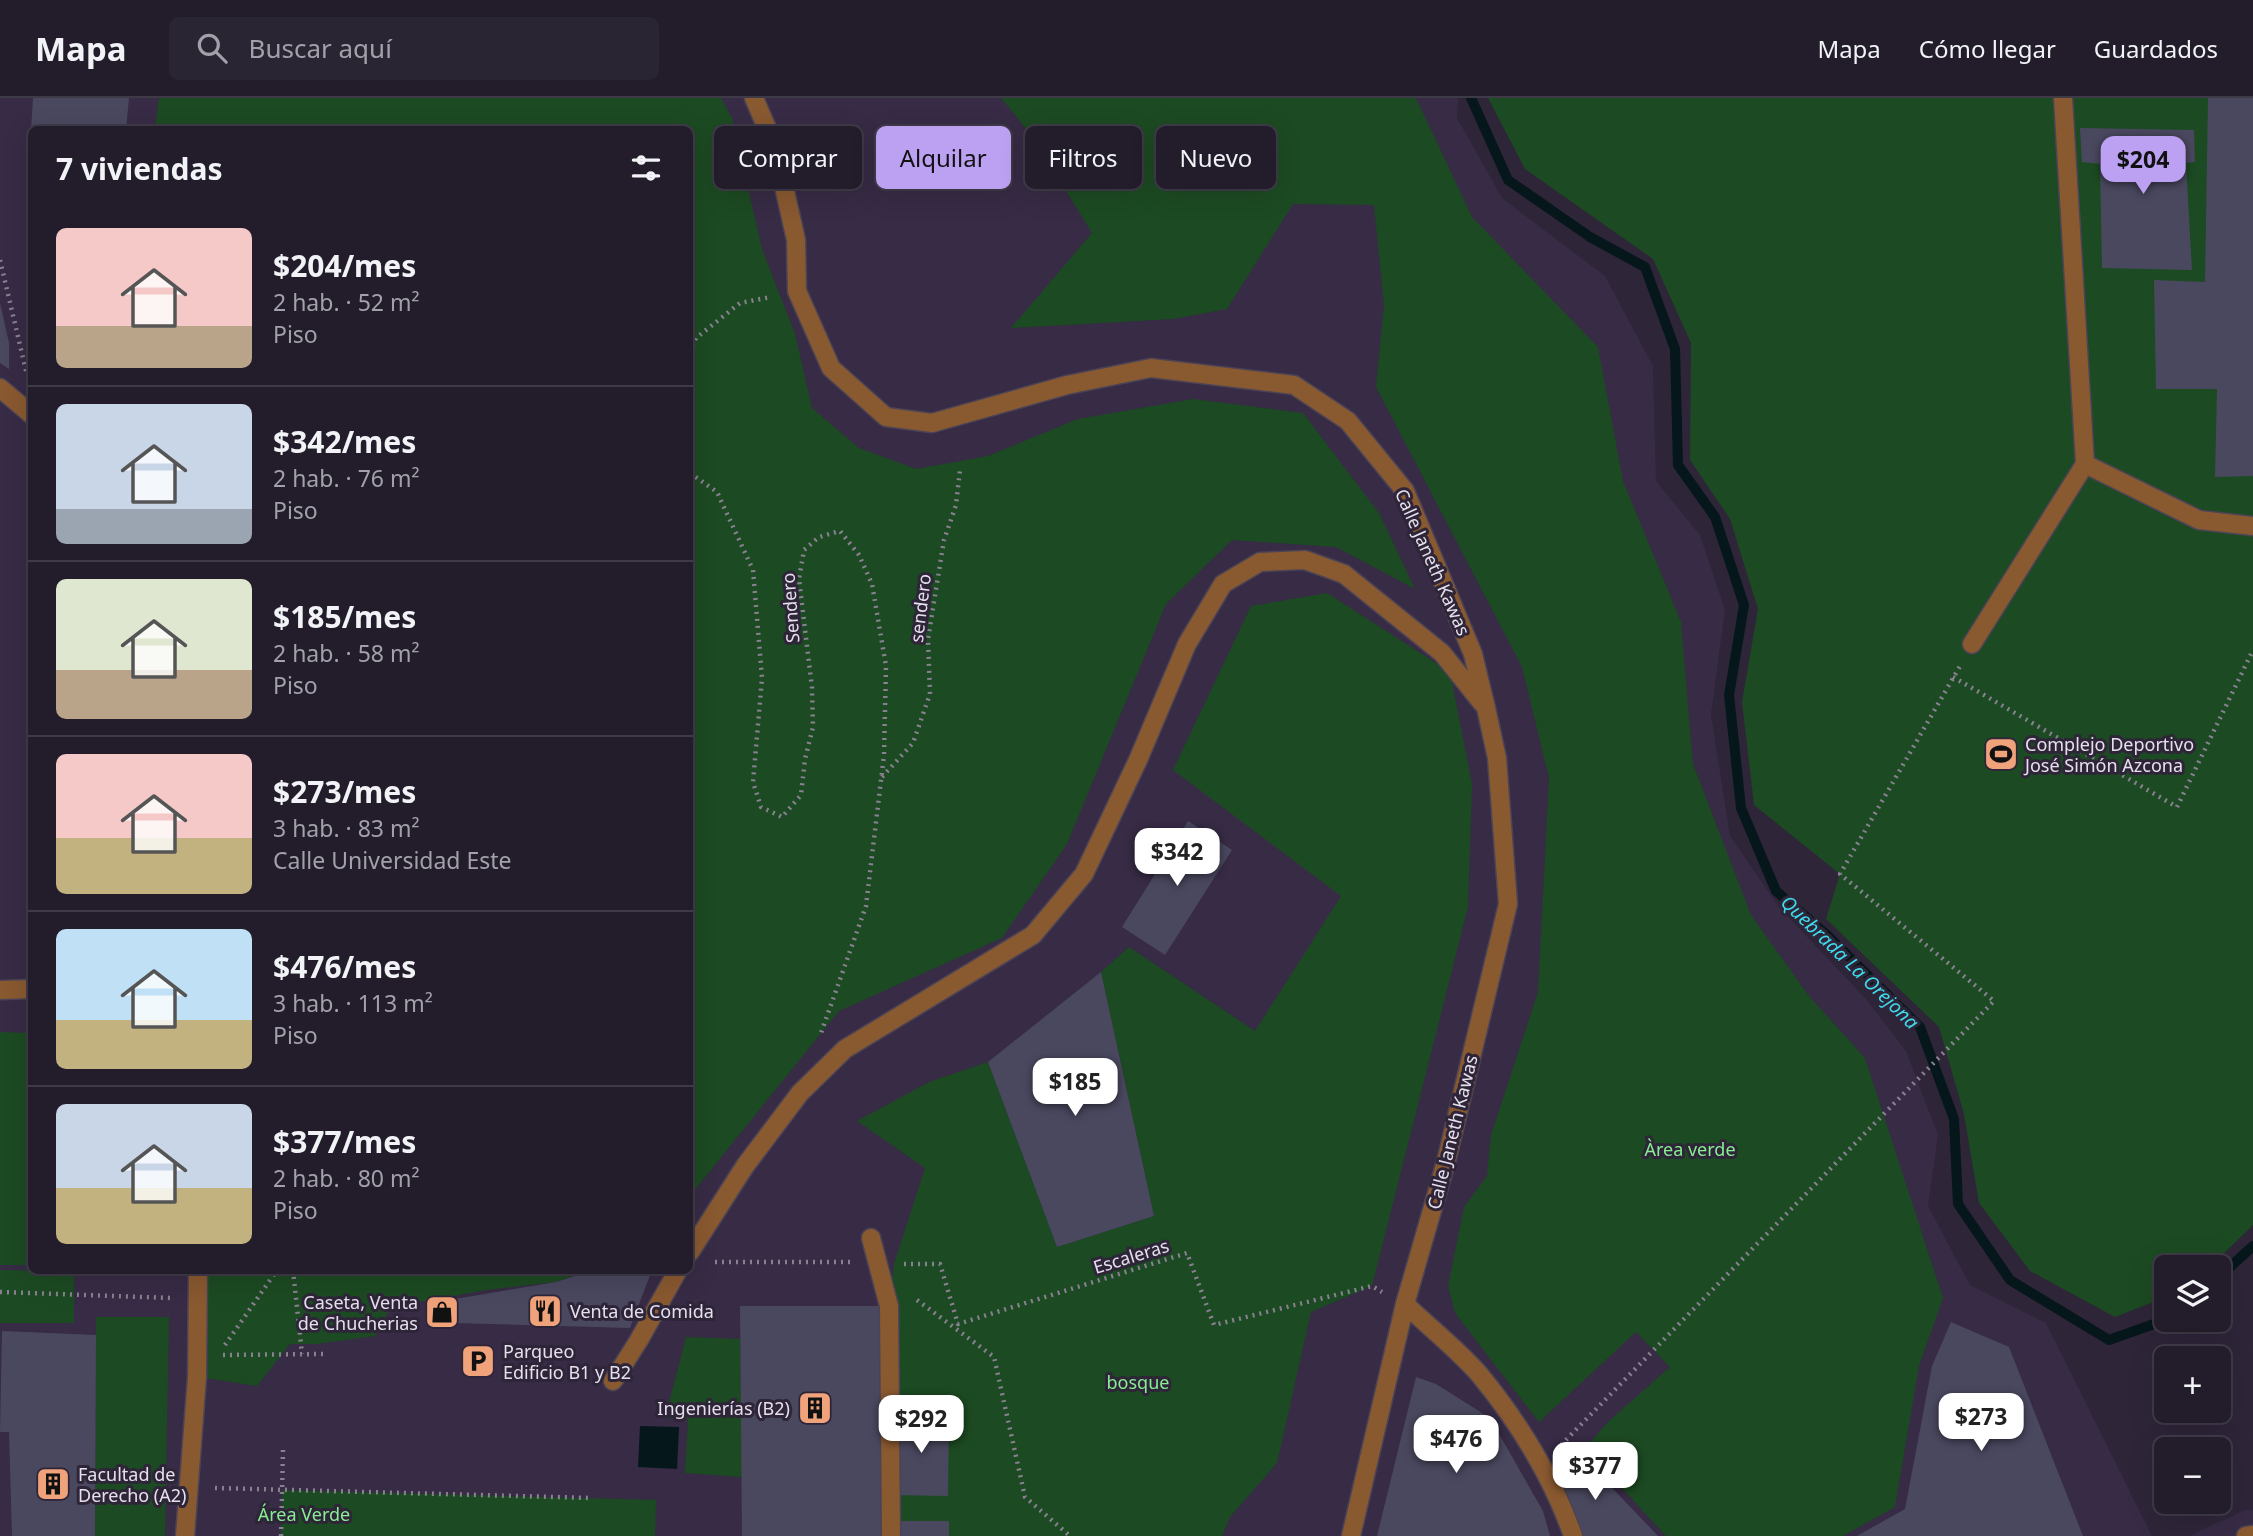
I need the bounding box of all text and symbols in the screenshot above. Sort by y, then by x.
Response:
search box [169,17,659,80]
text: Mapa [35,26,127,71]
icon: search [193,29,231,67]
text: Buscar aquí [249,30,392,66]
text: Mapa [1817,32,1881,65]
text: Cómo llegar [1919,32,2056,65]
text: Guardados [2094,32,2218,65]
chip: Comprar [714,126,862,189]
chip: Alquilar [876,126,1011,189]
chip: Filtros [1025,126,1142,189]
chip: Nuevo [1156,126,1276,189]
pin: $204 [2102,136,2184,196]
text: $204 [2117,143,2169,175]
text: 7 viviendas [56,148,223,189]
icon: filters [627,149,665,187]
text: $204/mes [273,245,416,286]
icon: home [112,256,196,340]
text: 2 hab. · 52 m² [273,286,420,318]
text: Piso [273,318,318,350]
text: $342/mes [273,421,416,462]
icon: home [112,432,196,516]
text: 2 hab. · 76 m² [273,462,420,494]
street label: Calle Janeth Kawas [1390,485,1476,639]
text: Piso [273,494,318,526]
street label: Sendero [776,572,804,644]
street label: sendero [904,572,936,644]
text: $185/mes [273,596,416,637]
icon: home [112,607,196,691]
text: 2 hab. · 58 m² [273,637,420,669]
text: Piso [273,669,318,701]
place label: Complejo Deportivo José Simón Azcona [2023,732,2194,777]
sports icon: Complejo Deportivo José Simón Azcona [1982,735,2020,773]
text: $273/mes [273,771,416,812]
icon: home [112,782,196,866]
text: 3 hab. · 83 m² [273,812,420,844]
pin: $342 [1136,828,1218,888]
text: $342 [1151,835,1203,867]
text: Calle Universidad Este [273,844,512,876]
water label: Quebrada La Orejona [1775,889,1925,1035]
text: $476/mes [273,946,416,987]
icon: home [112,957,196,1041]
text: 3 hab. · 113 m² [273,987,433,1019]
text: Piso [273,1019,318,1051]
street label: Calle Janeth Kawas [1421,1052,1483,1212]
pin: $185 [1034,1058,1116,1118]
text: $185 [1049,1065,1101,1097]
text: $377/mes [273,1121,416,1162]
icon: home [112,1132,196,1216]
park label: Àrea verde [1644,1137,1736,1161]
text: 2 hab. · 80 m² [273,1162,420,1194]
text: Piso [273,1194,318,1226]
street label: Escaleras [1090,1233,1172,1279]
map controls [2154,1255,2231,1514]
button: layers [2154,1255,2231,1332]
place label: Caseta, Venta de Chucherias [298,1290,418,1335]
restaurant icon: Venta de Comida [526,1292,564,1330]
shop icon: Caseta, Venta de Chucherias [423,1293,461,1331]
place label: Venta de Comida [570,1299,714,1323]
place label: Parqueo Edificio B1 y B2 [503,1339,631,1384]
parking icon: Parqueo Edificio B1 y B2 [459,1342,497,1380]
button: + [2154,1346,2231,1423]
park label: bosque [1107,1370,1169,1394]
building icon: Ingenierías (B2) [796,1389,834,1427]
pin: $273 [1940,1394,2022,1453]
place label: Ingenierías (B2) [657,1396,790,1420]
pin: $292 [880,1396,962,1455]
text: $273 [1955,1400,2007,1432]
text: $292 [895,1402,947,1434]
pin: $476 [1415,1416,1497,1475]
text: $476 [1430,1422,1482,1454]
button: − [2154,1437,2231,1514]
pin: $377 [1554,1442,1636,1502]
text: $377 [1569,1449,1621,1481]
place label: Facultad de Derecho (A2) [78,1462,186,1507]
building icon: Facultad de Derecho (A2) [34,1465,72,1503]
park label: Área Verde [258,1502,350,1526]

